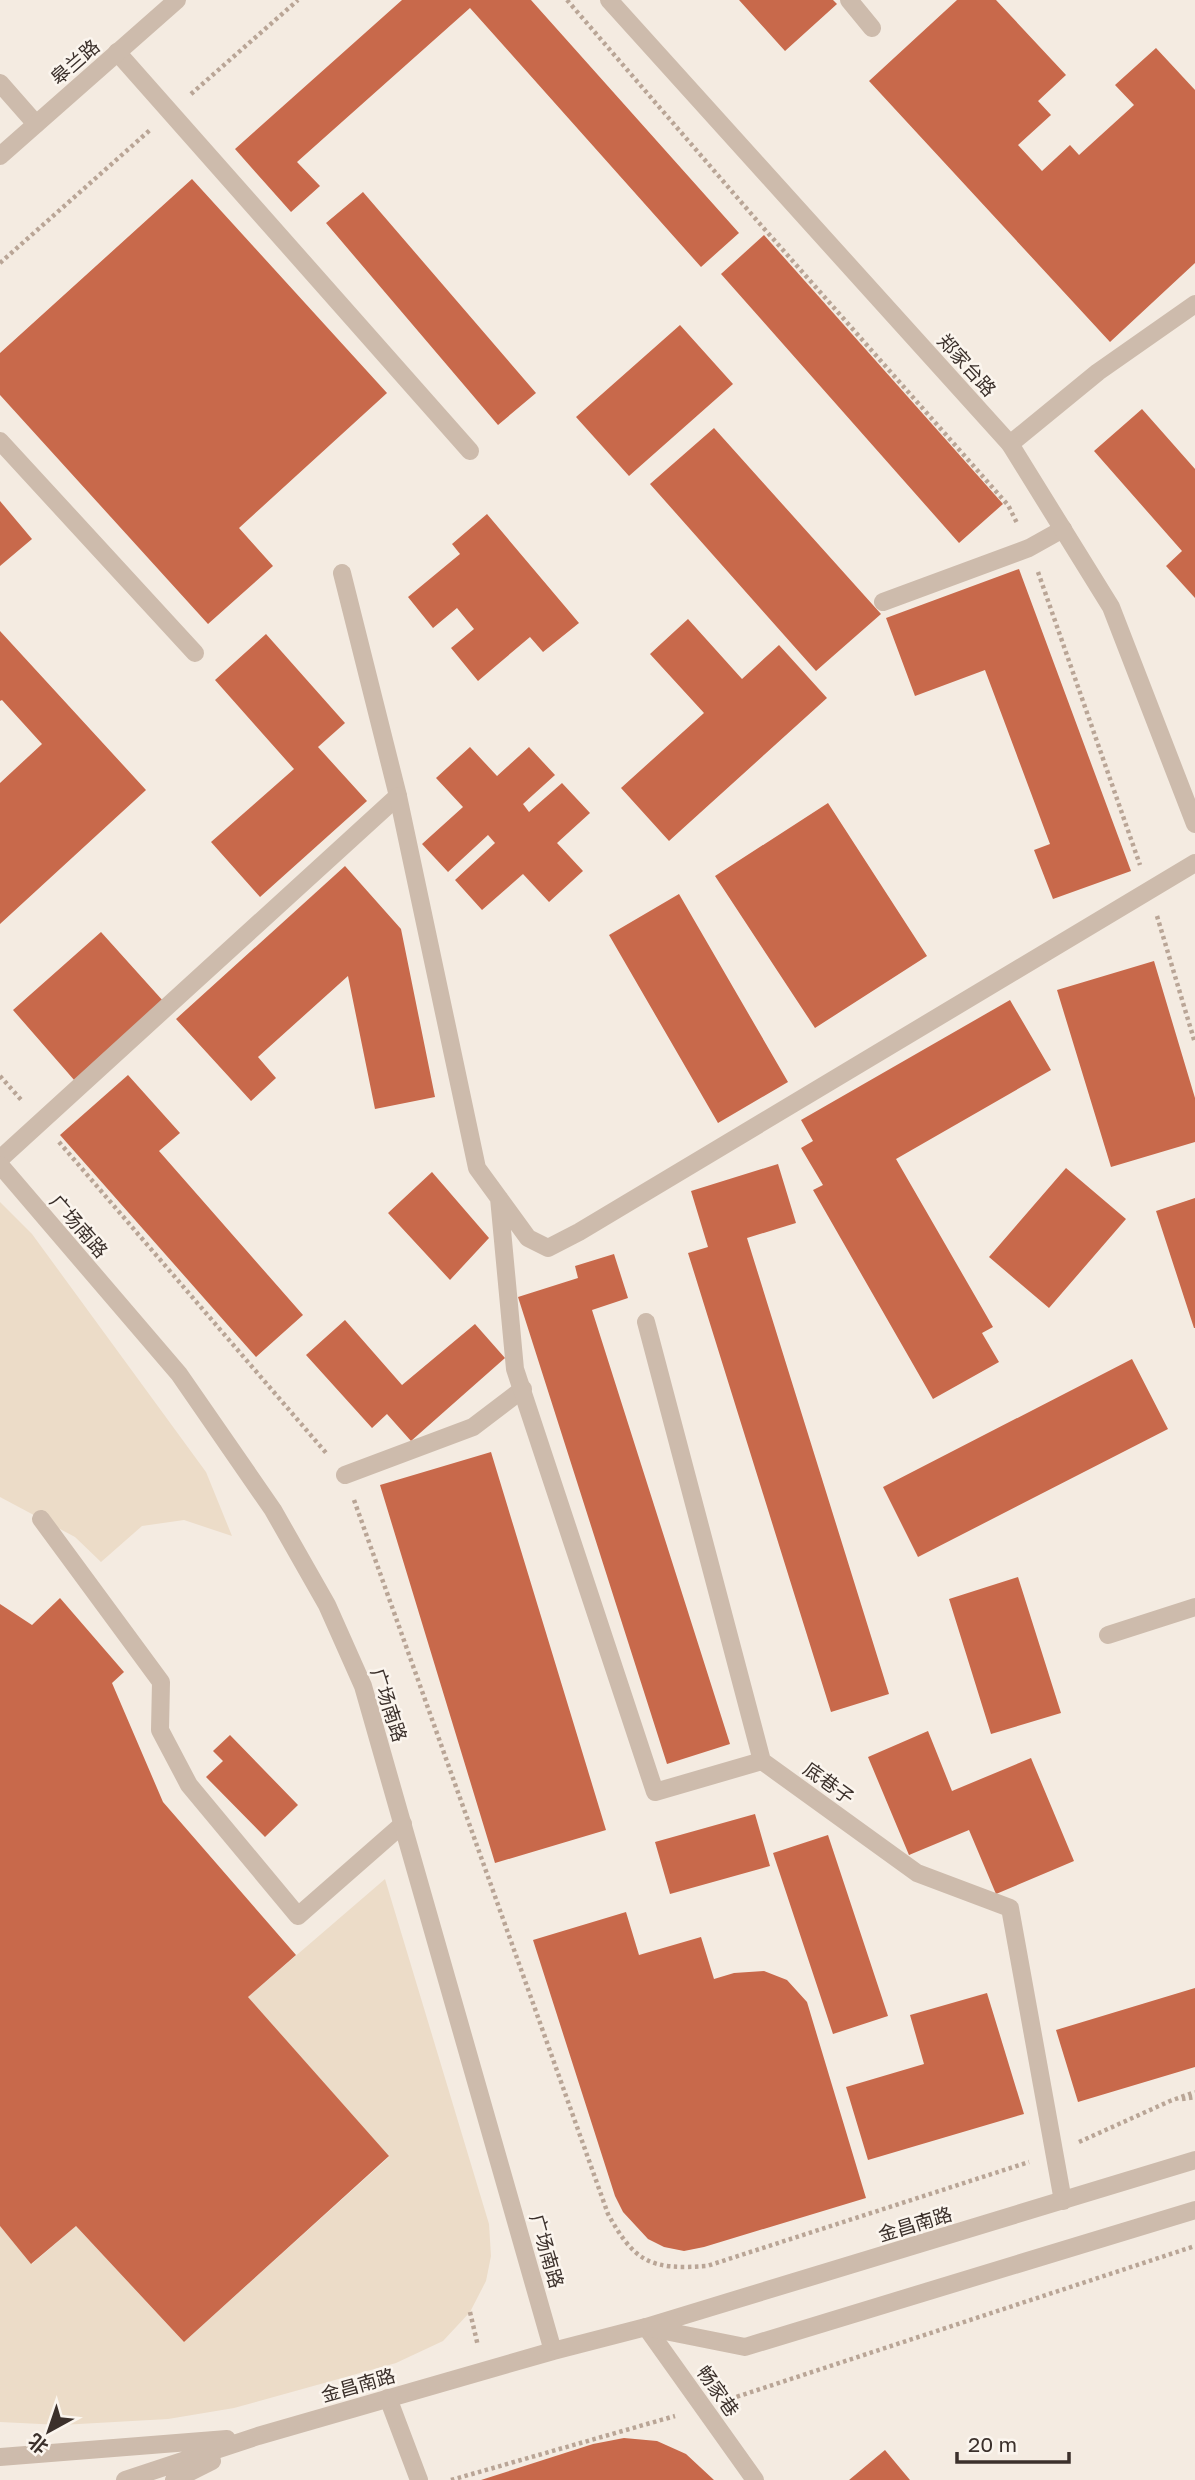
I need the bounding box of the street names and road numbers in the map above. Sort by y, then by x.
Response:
street label: 皋兰路 [46,34,104,89]
street label: 郑家台路 [933,329,1001,401]
street label: 广场南路 [46,1189,113,1262]
street label: 广场南路 [367,1665,412,1745]
street label: 底巷子 [799,1757,859,1809]
street label: 金昌南路 [875,2201,955,2246]
street label: 广场南路 [526,2211,569,2291]
street label: 畅家巷 [693,2361,744,2421]
street label: 金昌南路 [318,2363,398,2406]

